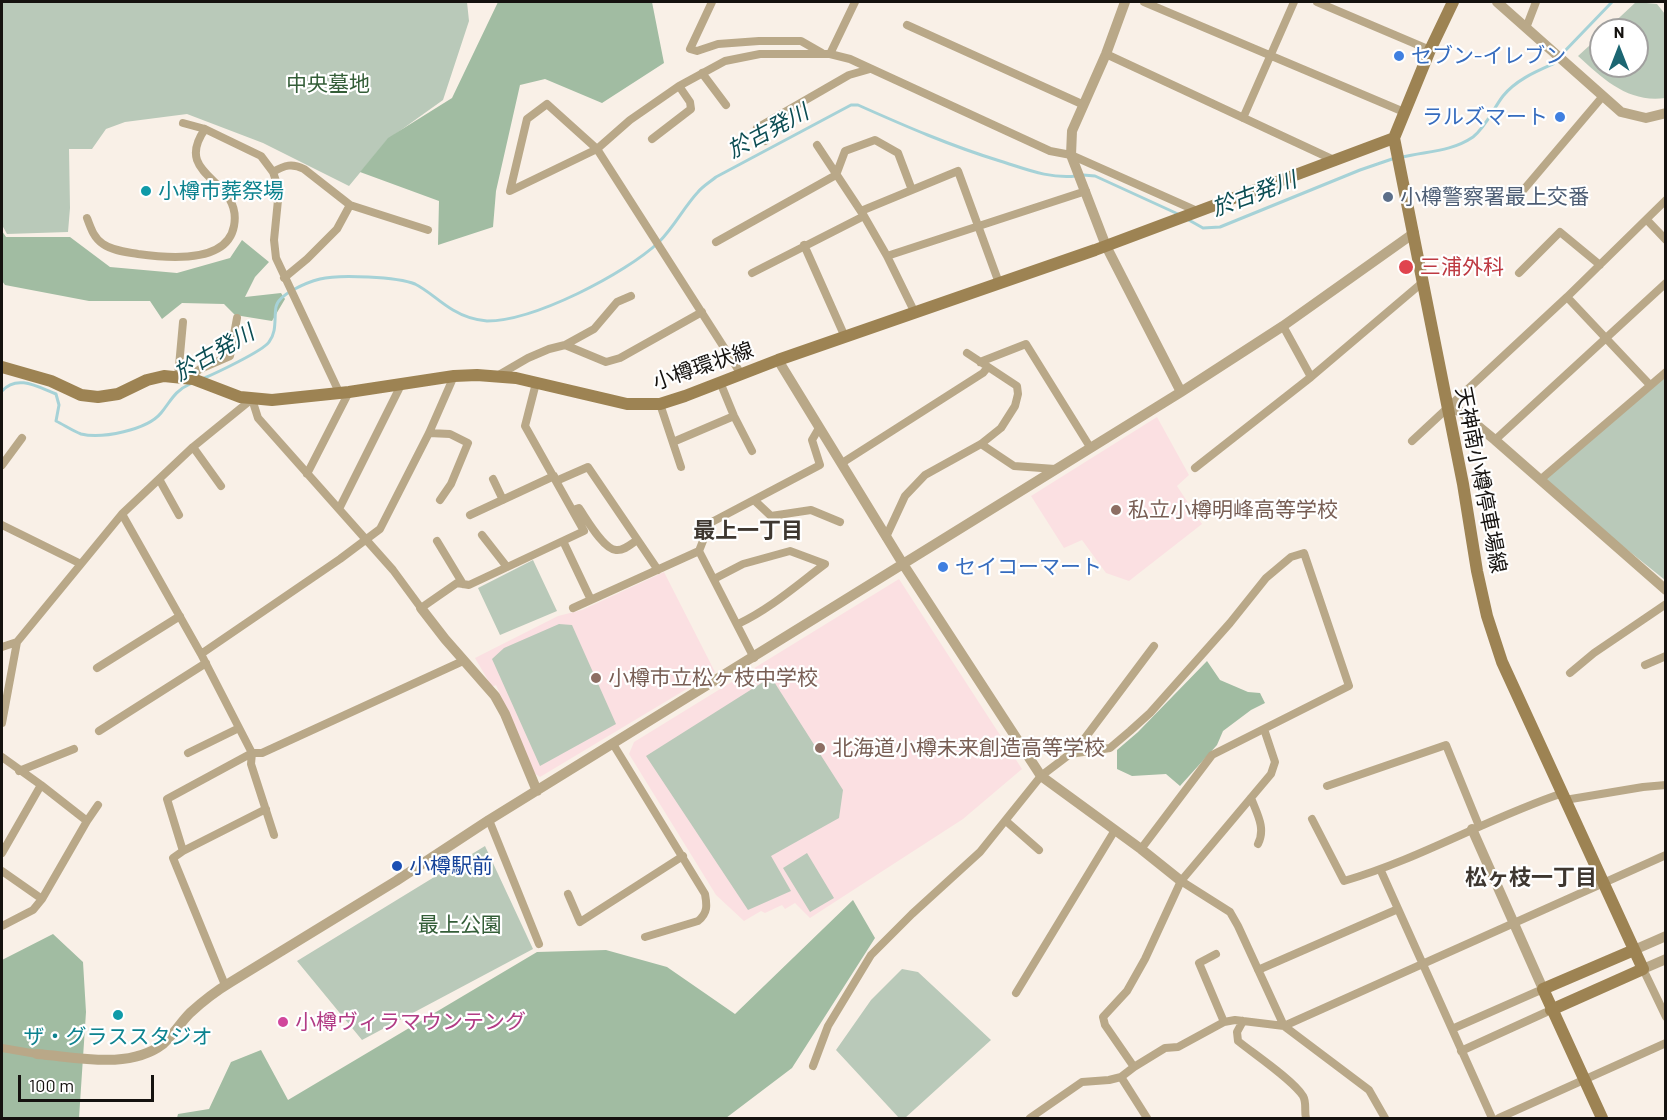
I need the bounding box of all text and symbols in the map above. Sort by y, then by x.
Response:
north arrow [1589,18,1649,78]
text: N [1614,22,1624,41]
place label: セブン-イレブン [1411,43,1566,69]
marker: セブン-イレブン [1392,49,1406,63]
park label: 中央墓地 [286,71,370,97]
water label: 於古発川 [723,99,813,163]
place label: ラルズマート [1422,104,1548,130]
marker: ラルズマート [1553,110,1567,124]
water label: 於古発川 [1208,167,1300,221]
place label: 小樽市葬祭場 [158,178,284,204]
marker: 小樽市葬祭場 [139,184,153,198]
place label: 小樽警察署最上交番 [1400,184,1589,210]
marker: 小樽警察署最上交番 [1381,190,1395,204]
place label: 三浦外科 [1420,254,1504,280]
marker: 三浦外科 [1397,258,1415,276]
water label: 於古発川 [169,320,259,386]
street label: 小樽環状線 [649,337,757,395]
street label: 天神南小樽停車場線 [1451,385,1511,575]
place label: 私立小樽明峰高等学校 [1128,497,1338,523]
marker: 私立小樽明峰高等学校 [1109,503,1123,517]
district label: 最上一丁目 [693,518,803,544]
place label: セイコーマート [955,554,1102,580]
marker: セイコーマート [936,560,950,574]
place label: 小樽市立松ヶ枝中学校 [608,665,818,691]
marker: 小樽市立松ヶ枝中学校 [589,671,603,685]
place label: 北海道小樽未来創造高等学校 [832,735,1105,761]
marker: 北海道小樽未来創造高等学校 [813,741,827,755]
place label: 小樽駅前 [409,853,493,879]
marker: 小樽駅前 [390,859,404,873]
district label: 松ヶ枝一丁目 [1465,865,1597,891]
park label: 最上公園 [418,912,502,938]
marker: ザ・グラススタジオ [111,1008,125,1022]
place label: 小樽ヴィラマウンテング [295,1009,526,1035]
marker: 小樽ヴィラマウンテング [276,1015,290,1029]
place label: ザ・グラススタジオ [24,1024,212,1050]
scale bar [21,1063,158,1101]
text: 100 m [29,1074,74,1096]

